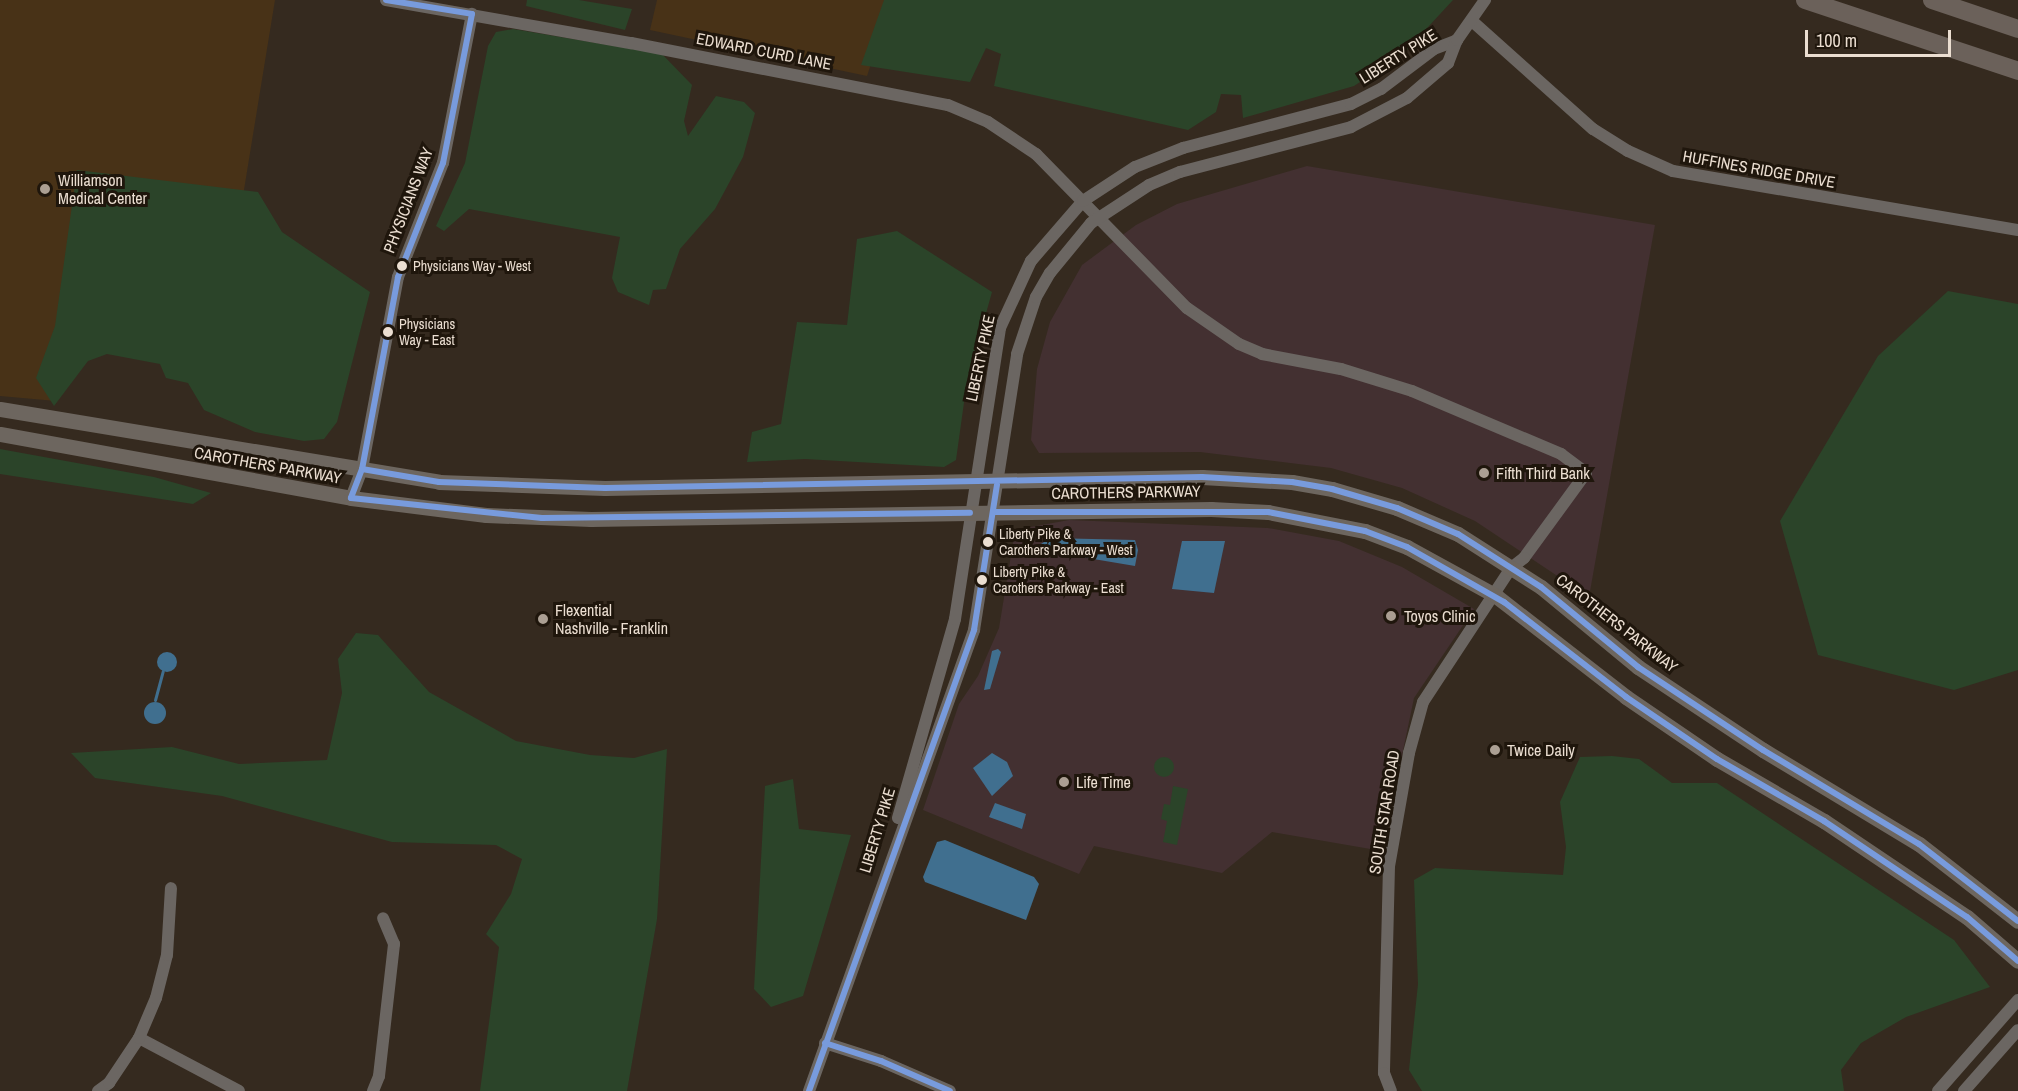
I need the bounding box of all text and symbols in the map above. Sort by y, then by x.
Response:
scale bar [1808,18,1954,56]
street label: LIBERTY PIKE [1356,25,1440,87]
street label: EDWARD CURD LANE [695,28,833,74]
text: 100 m [1816,28,1857,53]
street label: PHYSICIANS WAY [379,144,437,256]
street label: HUFFINES RIDGE DRIVE [1681,146,1837,192]
place label: Williamson Medical Center [58,170,147,208]
marker: Williamson Medical Center [36,180,54,198]
place label: Physicians Way - West [413,258,531,274]
marker: Physicians Way - West [396,260,408,272]
street label: LIBERTY PIKE [961,313,999,403]
place label: Physicians Way - East [399,316,455,348]
marker: Physicians Way - East [382,326,394,338]
street label: CAROTHERS PARKWAY [193,443,343,487]
place label: Fifth Third Bank [1496,463,1590,483]
marker: Fifth Third Bank [1477,466,1491,480]
street label: CAROTHERS PARKWAY [1051,481,1201,503]
place label: Liberty Pike & Carothers Parkway - West [999,526,1133,558]
marker: Liberty Pike & Carothers Parkway - West [982,536,994,548]
place label: Liberty Pike & Carothers Parkway - East [993,564,1124,596]
street label: CAROTHERS PARKWAY [1552,569,1682,677]
marker: Liberty Pike & Carothers Parkway - East [976,574,988,586]
place label: Flexential Nashville - Franklin [555,600,668,638]
place label: Toyos Clinic [1404,606,1475,626]
marker: Toyos Clinic [1382,607,1400,625]
marker: Flexential Nashville - Franklin [536,612,550,626]
place label: Twice Daily [1507,740,1575,760]
marker: Twice Daily [1488,743,1502,757]
street label: SOUTH STAR ROAD [1365,749,1403,875]
place label: Life Time [1076,772,1131,792]
marker: Life Time [1057,775,1071,789]
street label: LIBERTY PIKE [855,785,899,875]

